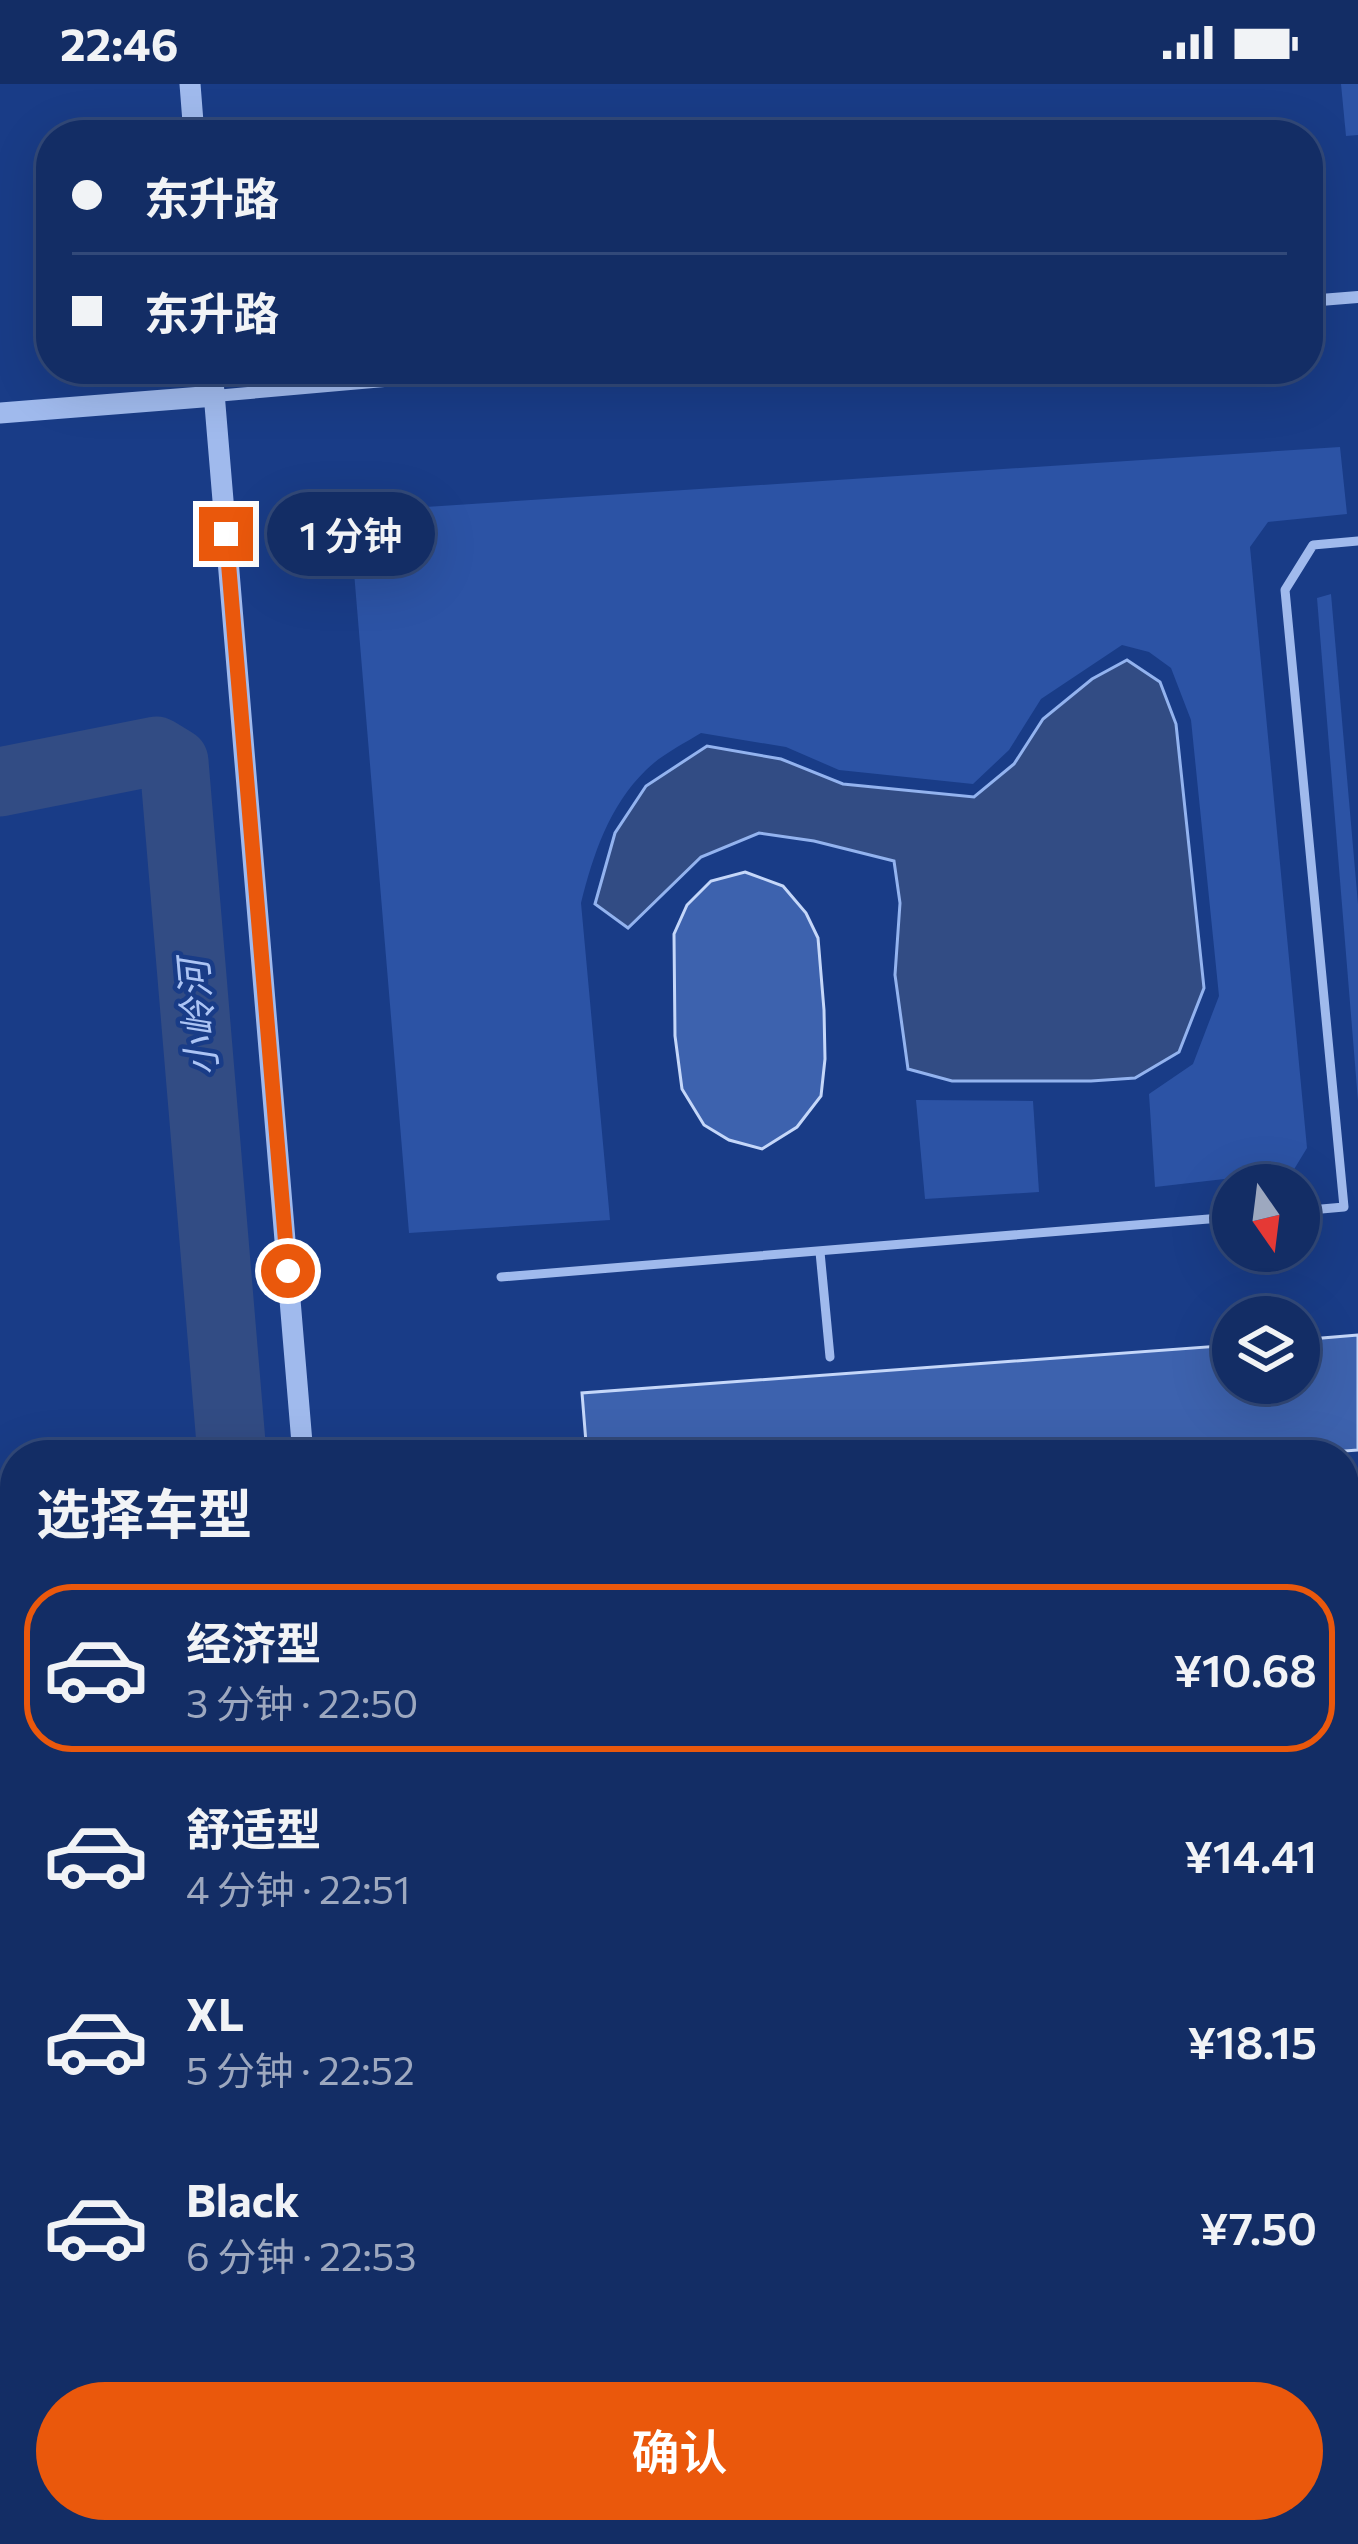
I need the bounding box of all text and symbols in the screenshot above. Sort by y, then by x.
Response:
text: 22:46 [60,15,179,70]
text: 东升路 [144,169,279,224]
text: 东升路 [144,284,279,339]
callout: 1 分钟 [268,492,436,576]
route end [199,507,253,561]
text: 1 分钟 [300,510,402,558]
water label: 小岭河 [166,951,225,1078]
north arrow [1212,1164,1320,1272]
map controls [1212,1164,1320,1404]
route start [261,1244,315,1298]
button: layers [1212,1296,1320,1404]
text: 选择车型 [36,1479,252,1545]
icon: car [42,1614,150,1722]
text: 经济型 [186,1614,321,1669]
text: ¥10.68 [1173,1641,1317,1696]
text: 3 分钟 · 22:50 [186,1678,418,1726]
icon: car [42,1800,150,1908]
text: 舒适型 [186,1800,321,1855]
text: ¥14.41 [1184,1827,1317,1882]
text: 4 分钟 · 22:51 [186,1864,411,1912]
text: XL [186,1985,244,2040]
icon: car [42,1986,150,2094]
text: ¥18.15 [1187,2013,1317,2068]
text: 5 分钟 · 22:52 [186,2045,415,2093]
text: Black [186,2171,299,2226]
icon: car [42,2172,150,2280]
text: ¥7.50 [1200,2199,1317,2254]
text: 6 分钟 · 22:53 [186,2231,416,2279]
button: 确认 [36,2382,1323,2520]

